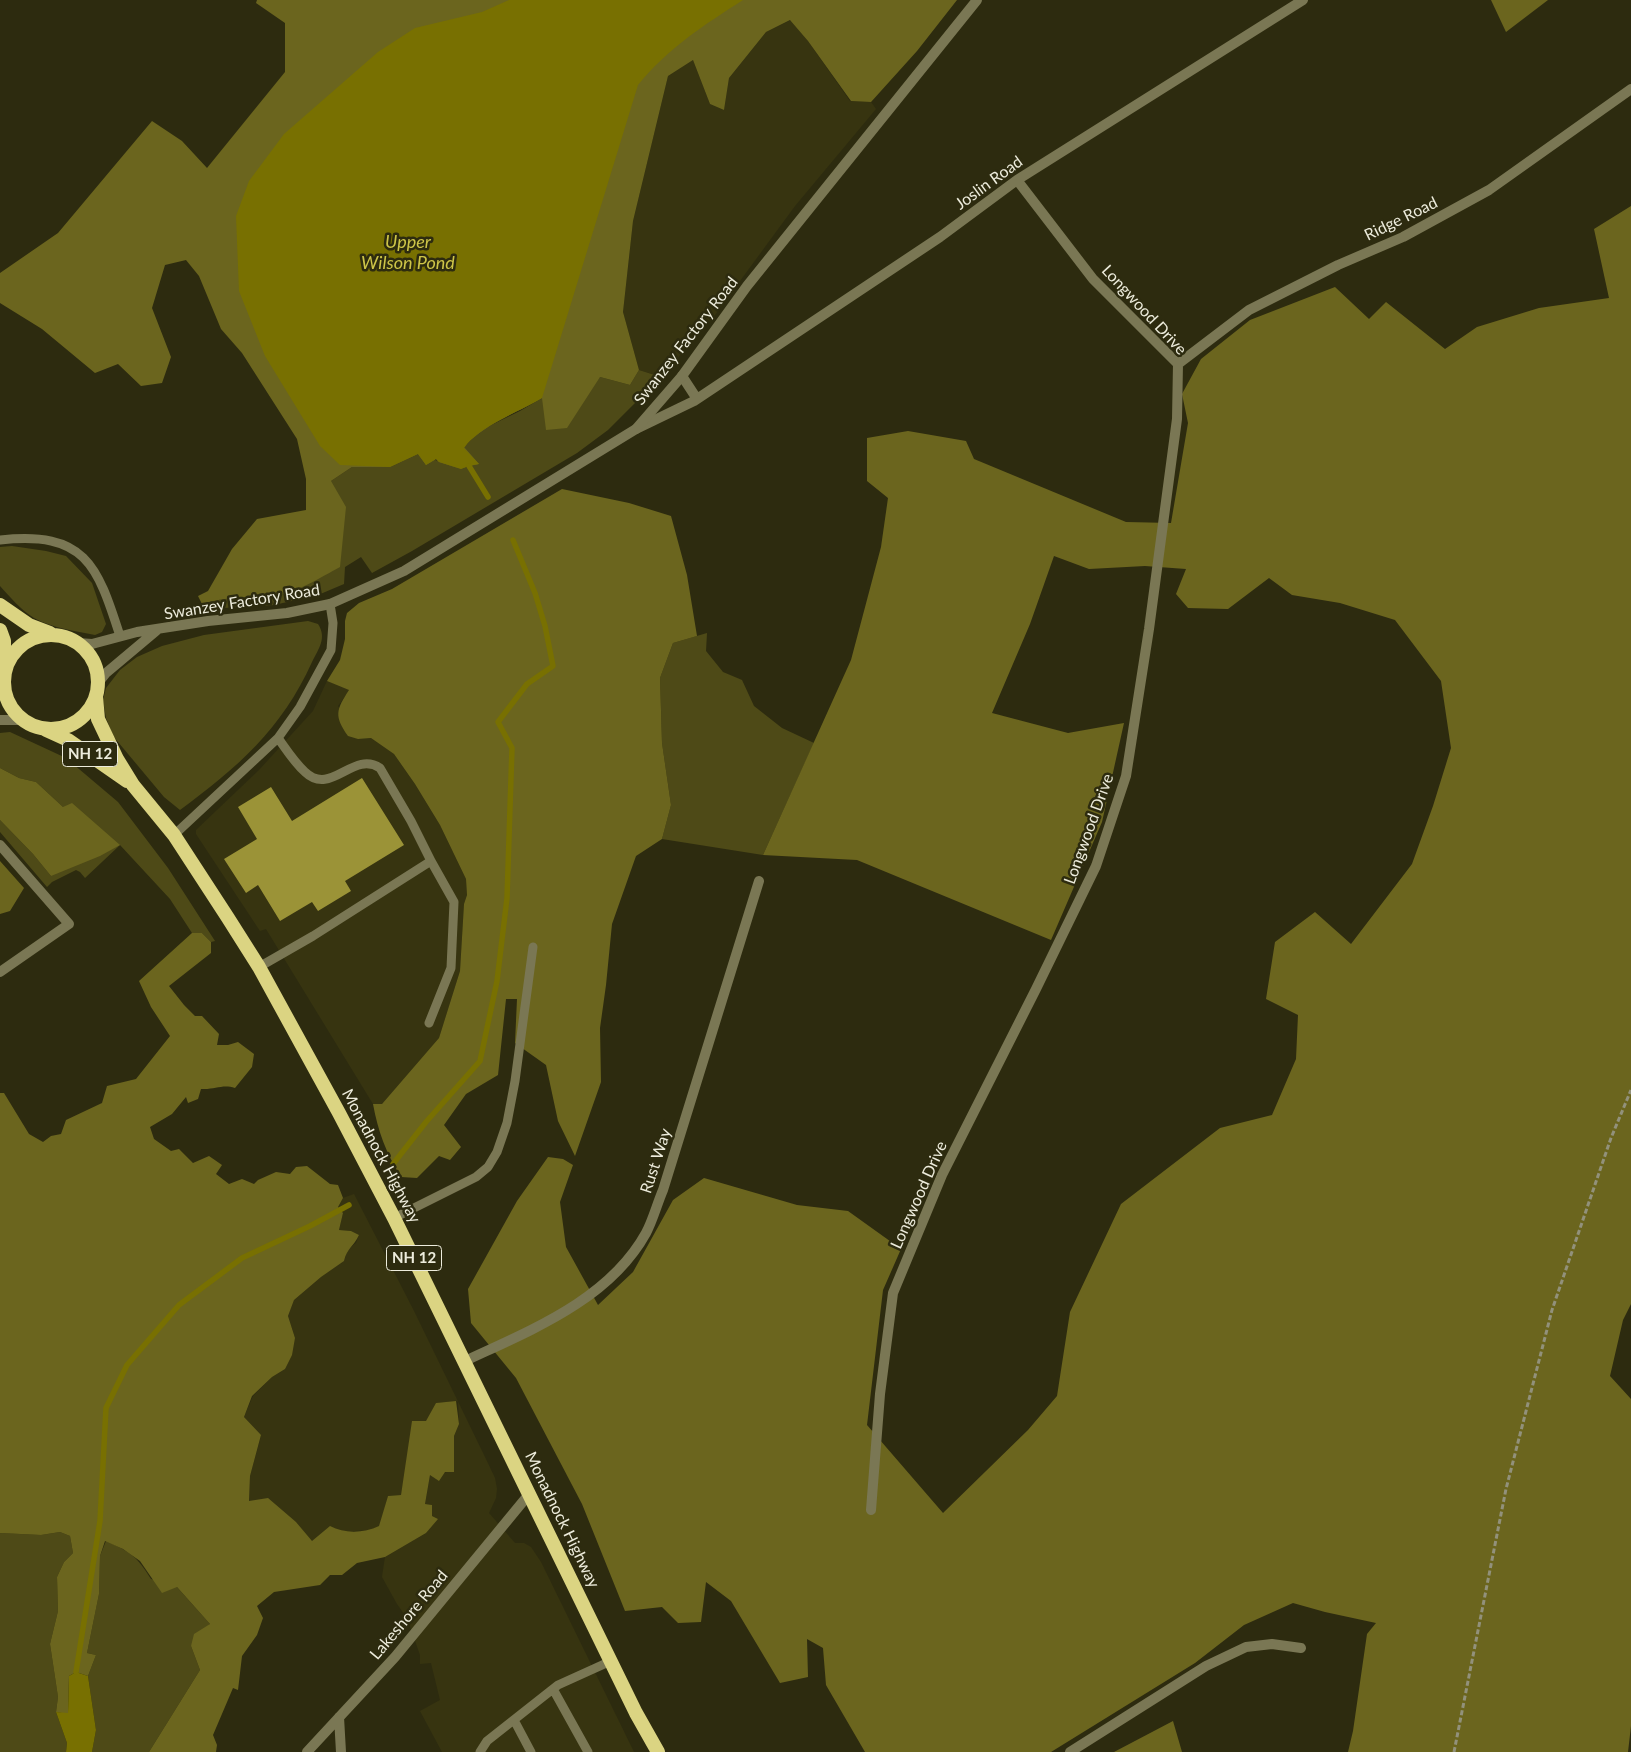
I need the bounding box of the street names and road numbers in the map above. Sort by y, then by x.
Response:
street label: Joslin Road [952,152,1026,214]
street label: Ridge Road [1361,193,1441,245]
street label: Longwood Drive [1098,261,1190,359]
street label: Swanzey Factory Road [630,273,742,409]
street label: Swanzey Factory Road [163,580,321,624]
road number: NH 12 [62,742,118,766]
street label: Longwood Drive [1060,771,1118,887]
street label: Monadnock Highway [338,1086,424,1226]
street label: Rust Way [637,1126,675,1196]
street label: Longwood Drive [887,1138,951,1252]
road number: NH 12 [386,1246,442,1270]
street label: Monadnock Highway [521,1449,603,1591]
street label: Lakeshore Road [366,1566,452,1664]

